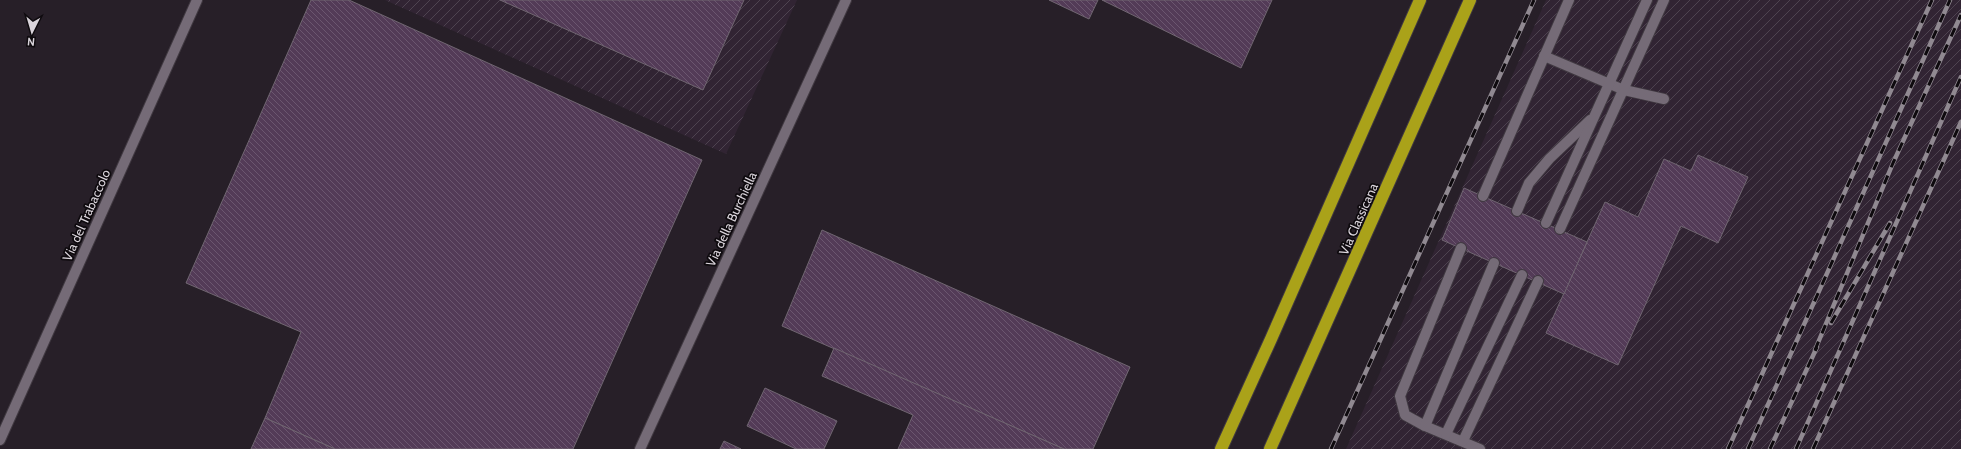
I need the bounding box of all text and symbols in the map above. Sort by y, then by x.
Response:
north arrow [12,12,52,52]
text: N [27,35,36,49]
street label: Via del Trabaccolo [59,167,113,263]
street label: Via della Burchiella [702,168,760,269]
street label: Via Classicana [1335,180,1381,257]

